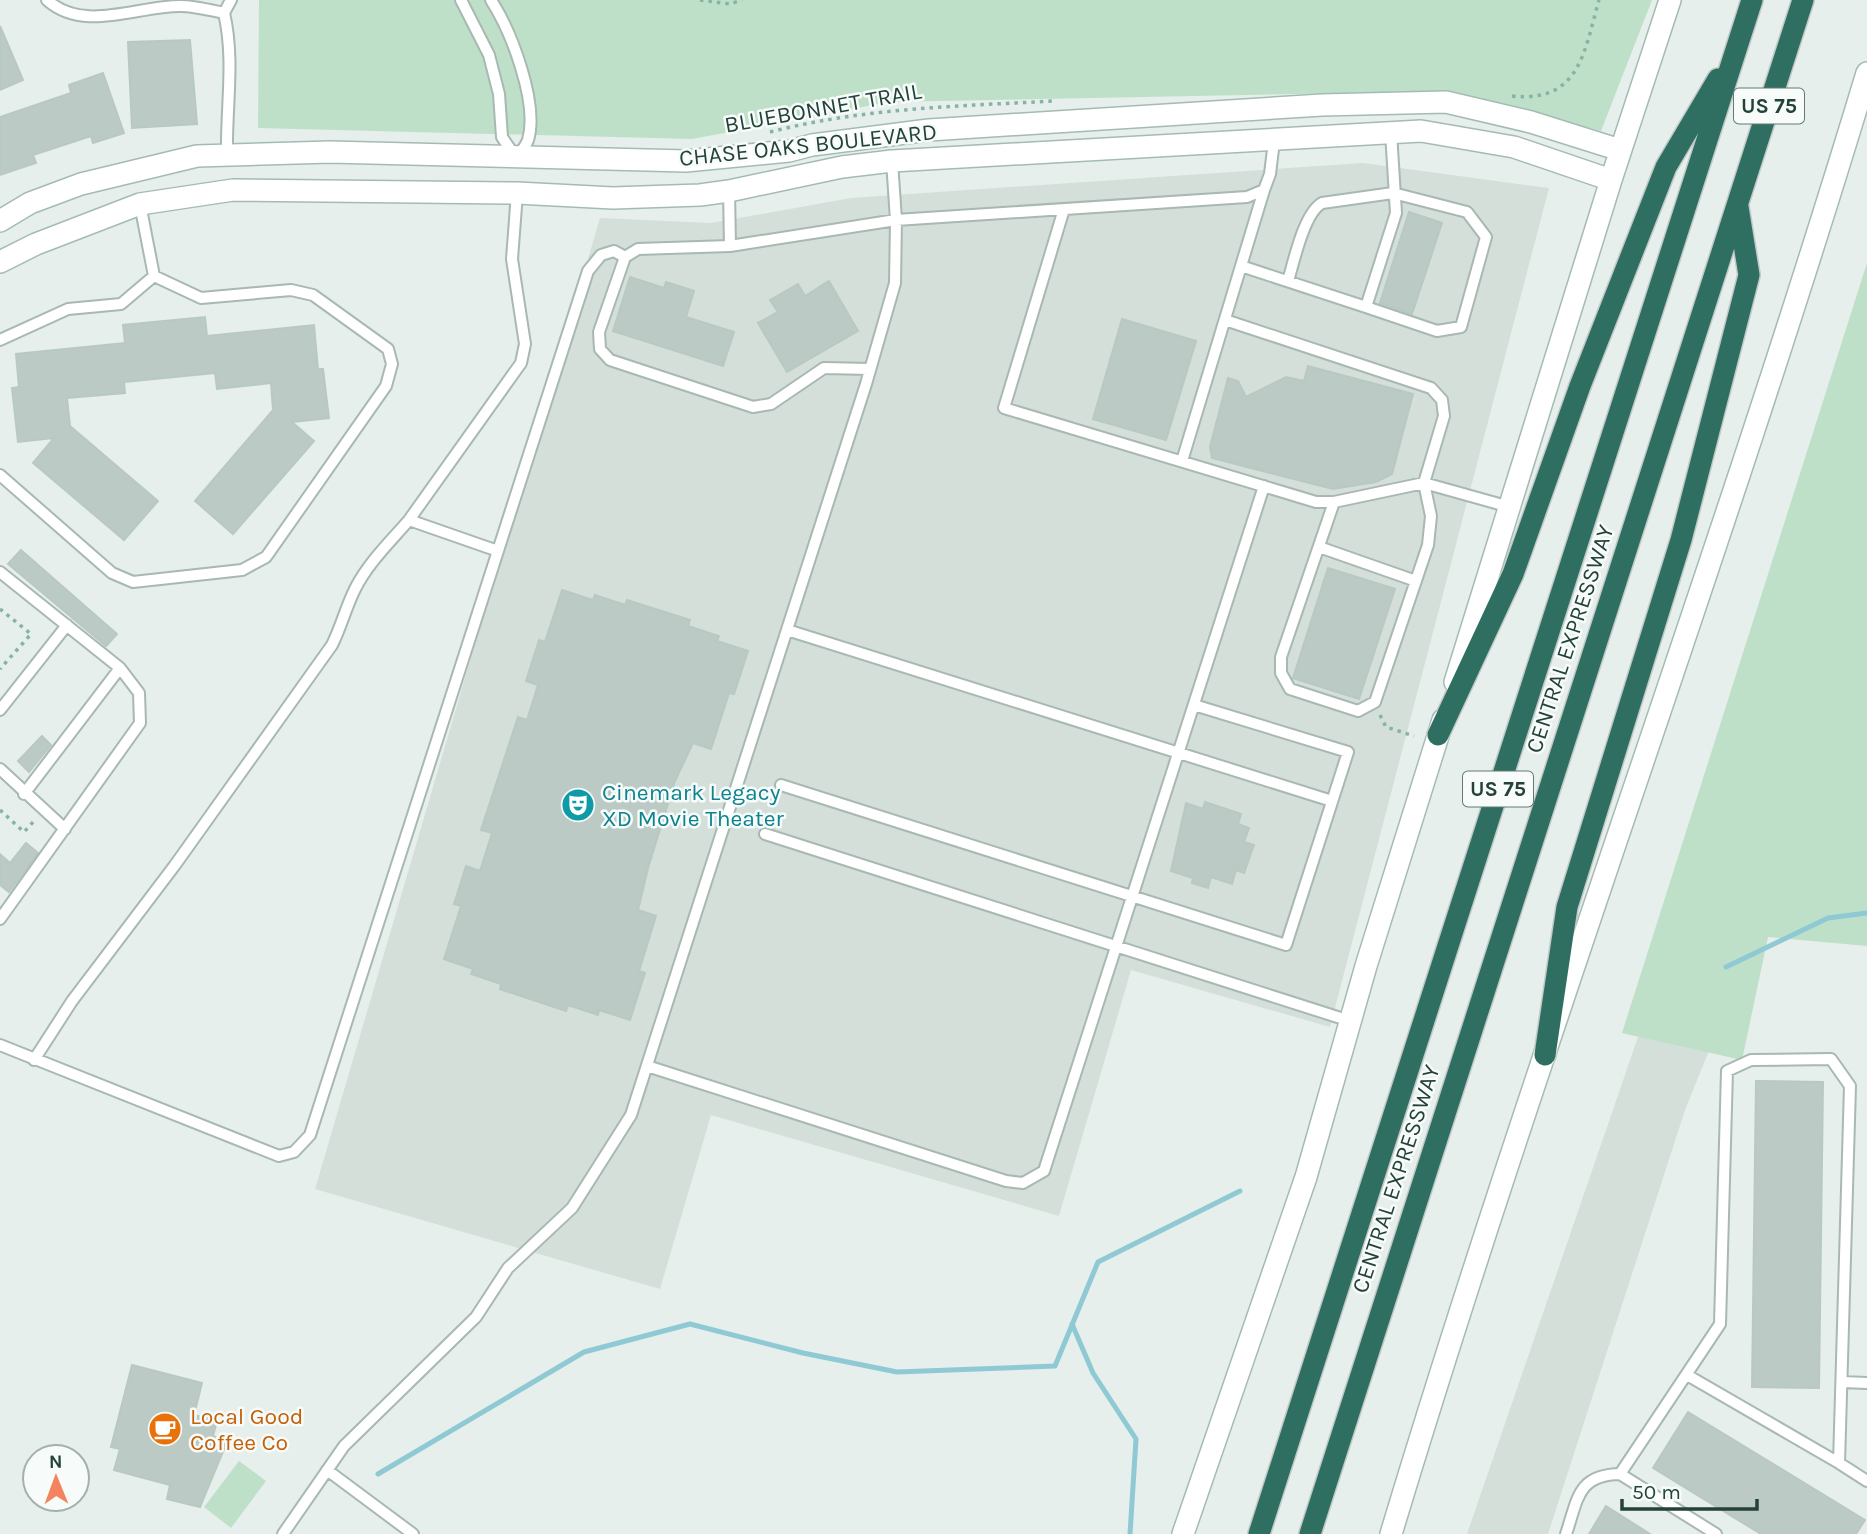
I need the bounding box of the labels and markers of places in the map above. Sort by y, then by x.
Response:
place label: Cinemark Legacy XD Movie Theater [602,779,784,832]
theatre icon: Cinemark Legacy XD Movie Theater [559,786,597,824]
place label: Local Good Coffee Co [190,1403,303,1456]
cafe icon: Local Good Coffee Co [146,1410,184,1448]

